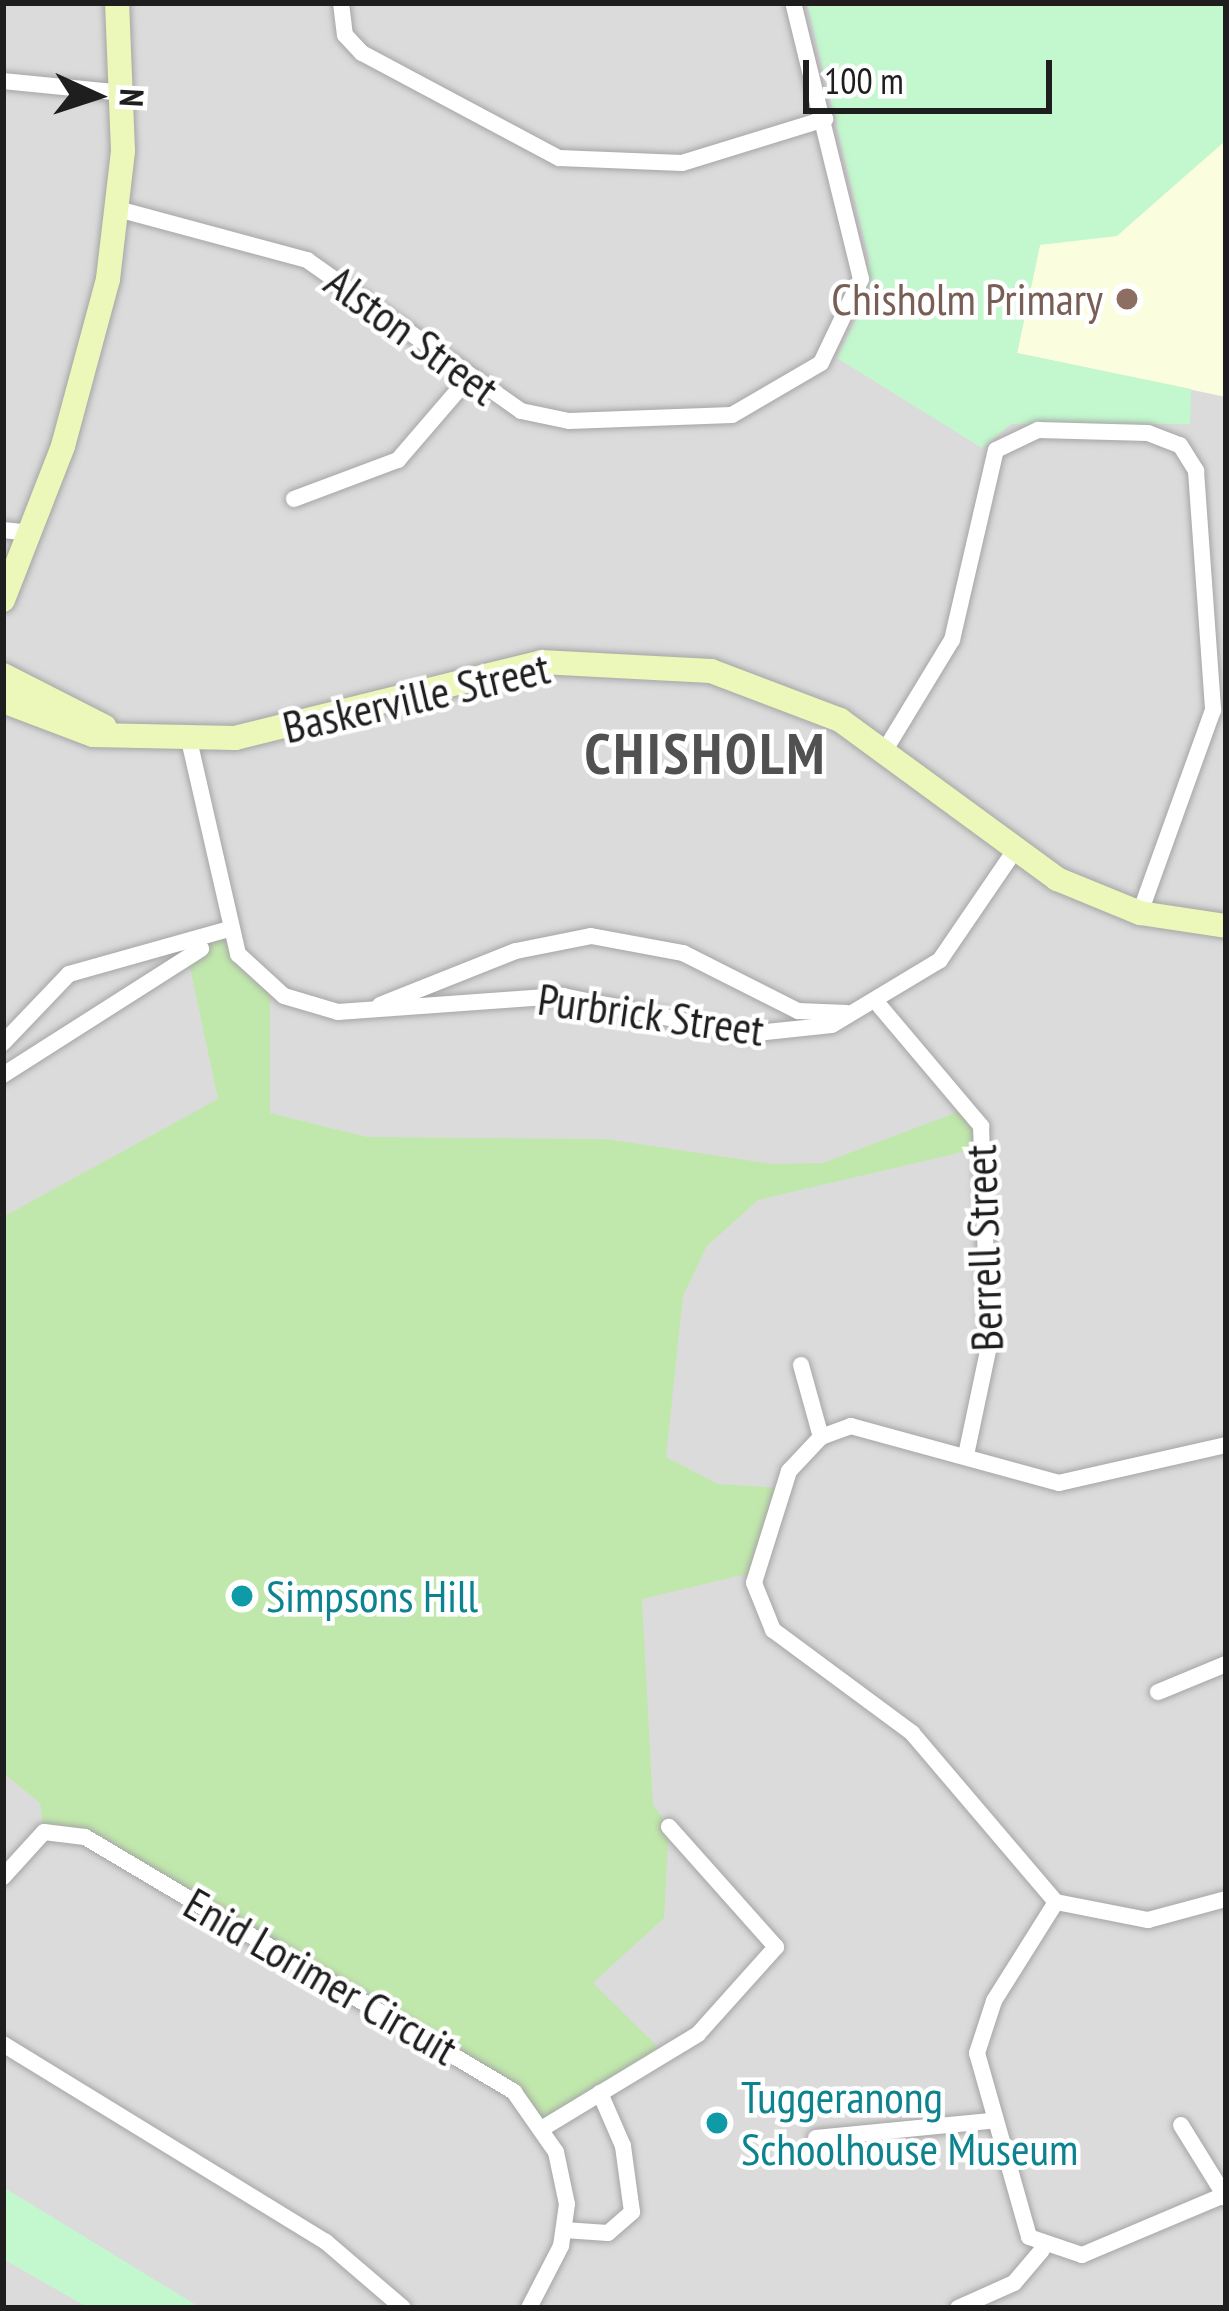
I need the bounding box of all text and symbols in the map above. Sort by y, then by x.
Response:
north arrow [36,36,156,156]
scale bar [809,36,1058,110]
text: 100 m [824,57,904,104]
text: N [111,88,154,108]
street label: Alston Street [315,254,509,416]
place label: Chisholm Primary [831,272,1103,326]
marker: Chisholm Primary [1114,286,1140,312]
street label: Baskerville Street [278,640,554,754]
district label: CHISHOLM [585,720,827,788]
street label: Purbrick Street [534,971,768,1057]
street label: Berrell Street [952,1144,1014,1352]
place label: Simpsons Hill [266,1569,478,1623]
marker: Simpsons Hill [229,1583,255,1609]
street label: Enid Lorimer Circuit [175,1876,467,2076]
place label: Tuggeranong Schoolhouse Museum [741,2070,1078,2176]
marker: Tuggeranong Schoolhouse Museum [704,2110,730,2136]

